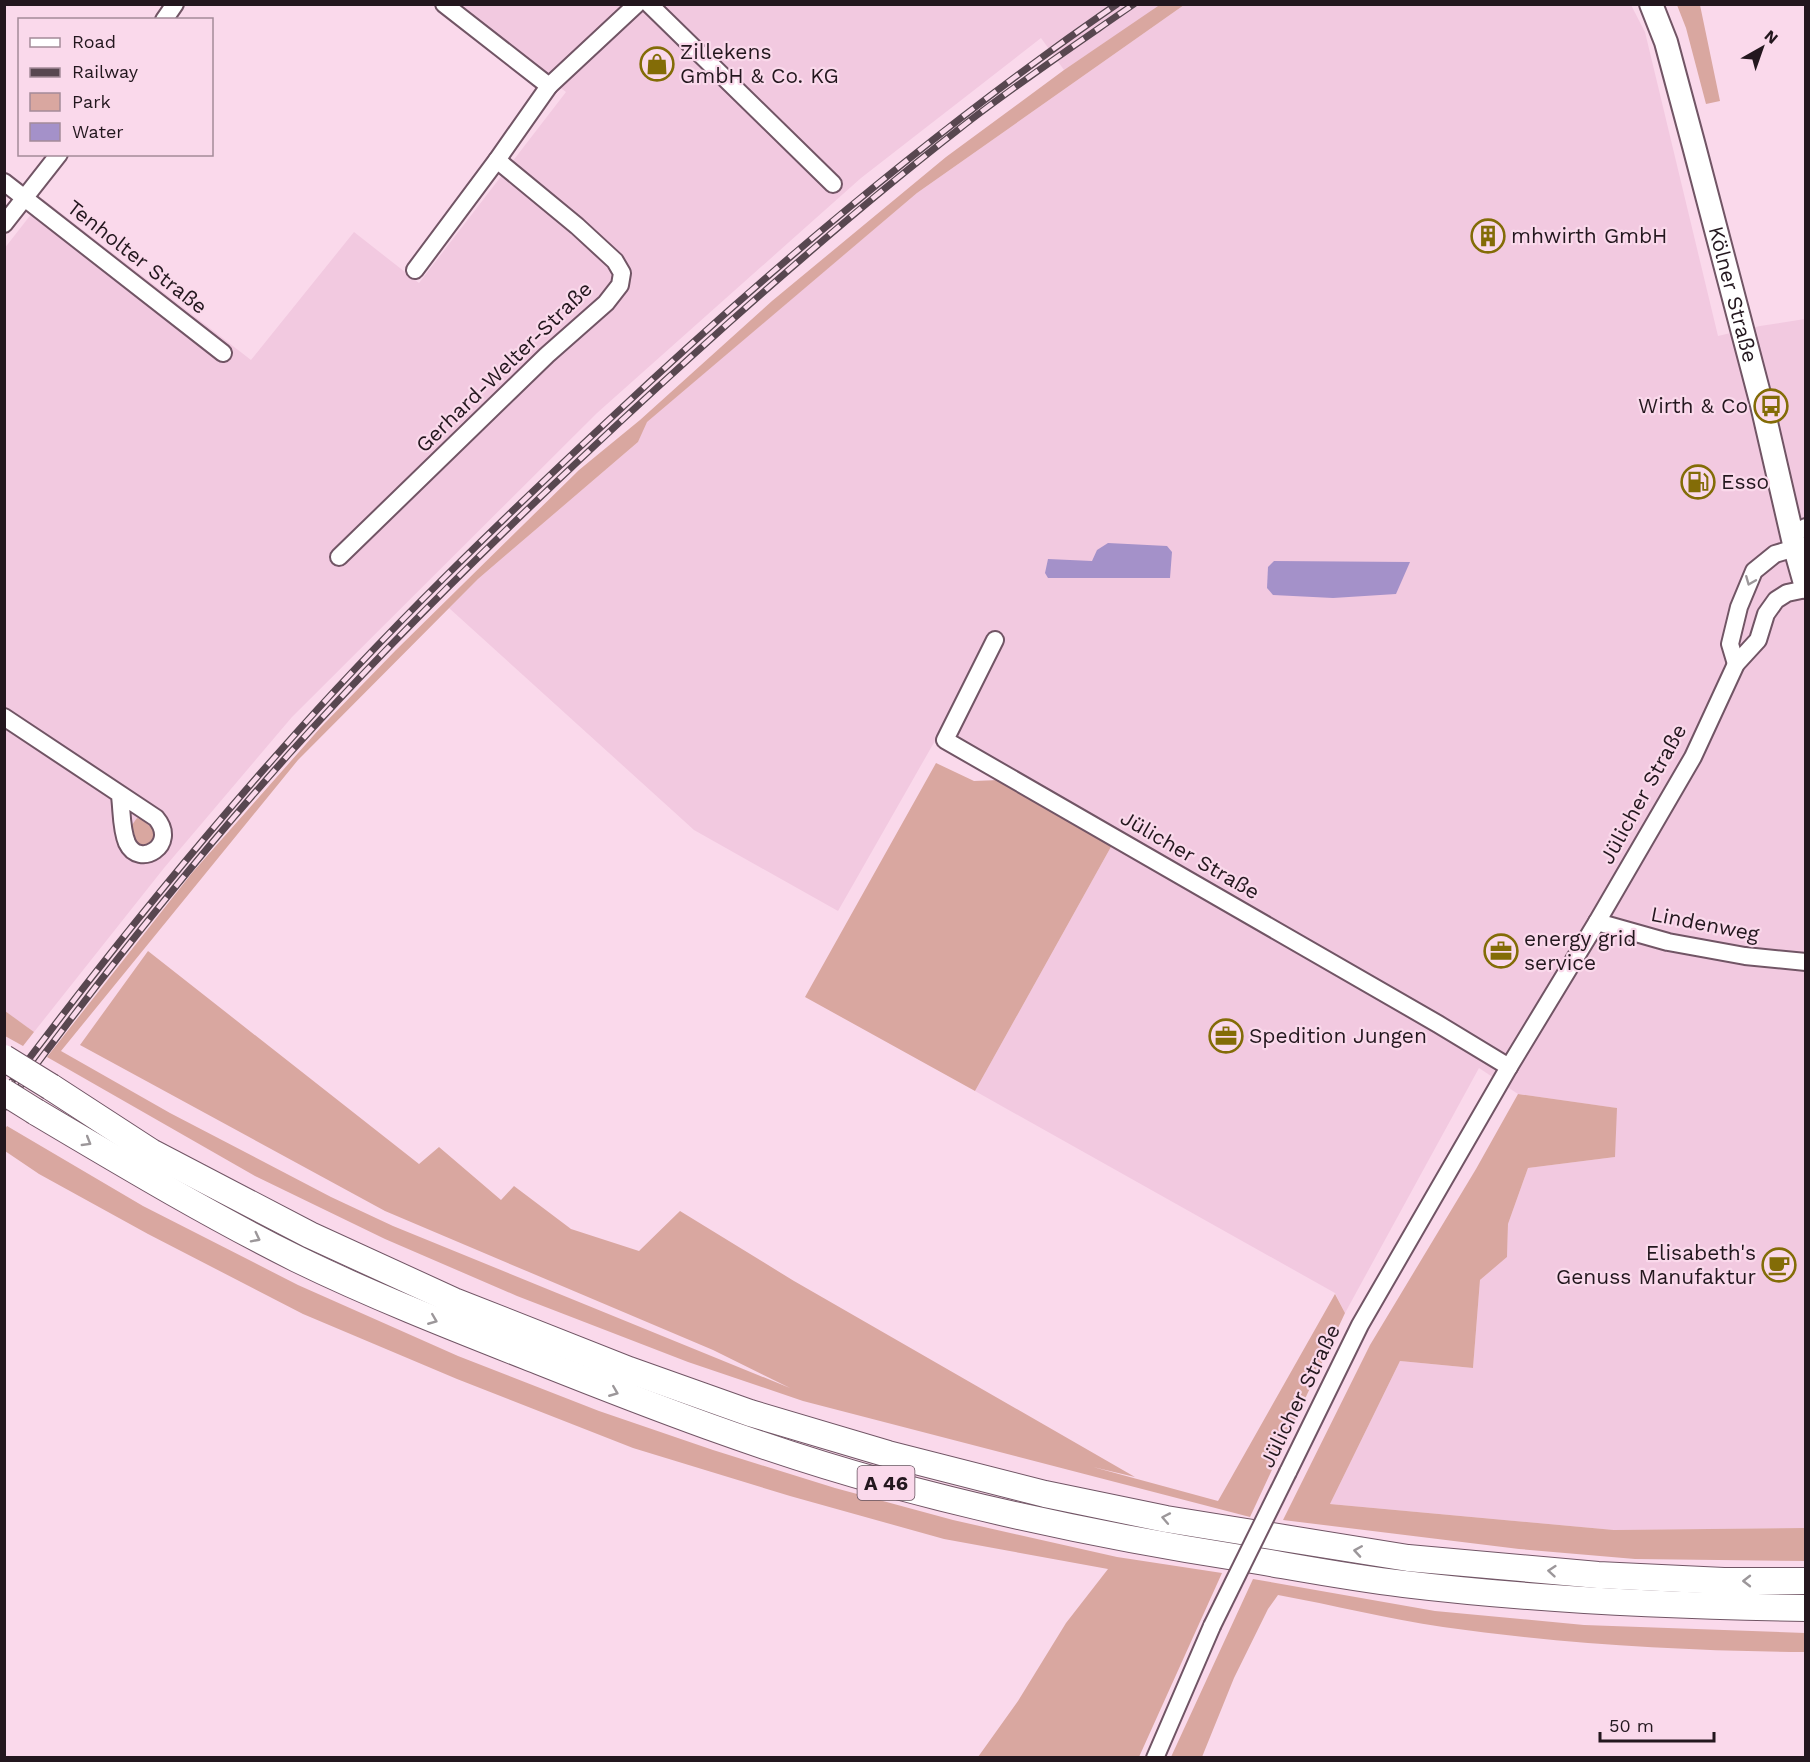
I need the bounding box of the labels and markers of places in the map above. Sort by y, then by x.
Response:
place label: Zillekens GmbH & Co. KG [680,39,839,88]
shop icon: Zillekens GmbH & Co. KG [639,46,675,82]
building icon: mhwirth GmbH [1470,218,1506,254]
place label: mhwirth GmbH [1511,223,1668,248]
bus stop icon: Wirth & Co [1753,388,1789,424]
place label: Wirth & Co [1638,393,1748,418]
fuel station icon: Esso [1680,464,1716,500]
place label: Esso [1721,469,1769,494]
place label: energy grid service [1524,926,1636,975]
office icon: energy grid service [1483,933,1519,969]
office icon: Spedition Jungen [1208,1018,1244,1054]
place label: Spedition Jungen [1249,1023,1427,1048]
place label: Elisabeth's Genuss Manufaktur [1556,1240,1756,1289]
cafe icon: Elisabeth's Genuss Manufaktur [1761,1247,1797,1283]

